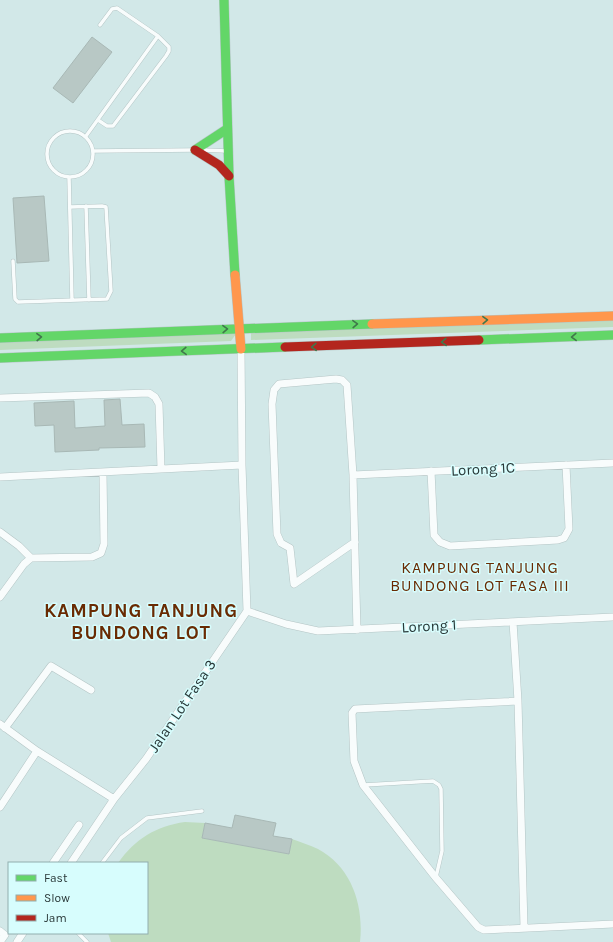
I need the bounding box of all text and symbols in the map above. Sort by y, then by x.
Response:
one-way arrow [482,316,488,324]
one-way arrow [352,320,358,329]
one-way arrow [222,324,228,333]
one-way arrow [36,332,42,341]
one-way arrow [571,333,577,341]
one-way arrow [441,337,447,346]
one-way arrow [311,342,317,351]
one-way arrow [181,347,187,356]
street label: Lorong 1C [451,458,515,480]
district label: KAMPUNG TANJUNG BUNDONG LOT FASA III [390,558,570,595]
district label: KAMPUNG TANJUNG BUNDONG LOT [44,600,238,644]
street label: Lorong 1 [401,616,457,636]
street label: Jalan Lot Fasa 3 [144,656,220,756]
legend [8,862,148,934]
text: Fast [44,871,68,885]
text: Slow [44,891,70,905]
text: Jam [44,911,67,925]

